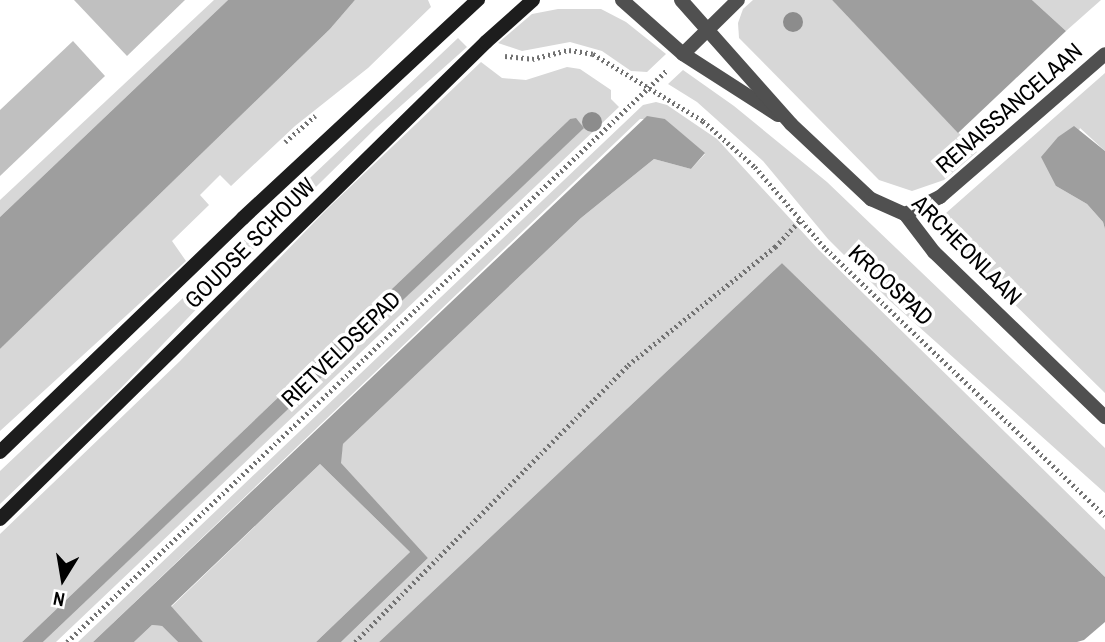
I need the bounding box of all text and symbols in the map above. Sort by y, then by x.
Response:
street label: RENAISSANCELAAN [930,37,1088,179]
street label: GOUDSE SCHOUW [179,172,321,314]
street label: ARCHEONLAAN [906,189,1028,311]
street label: KROOSPAD [843,239,939,331]
street label: RIETVELDSEPAD [276,285,406,413]
north arrow [28,544,98,614]
text: N [51,586,67,613]

